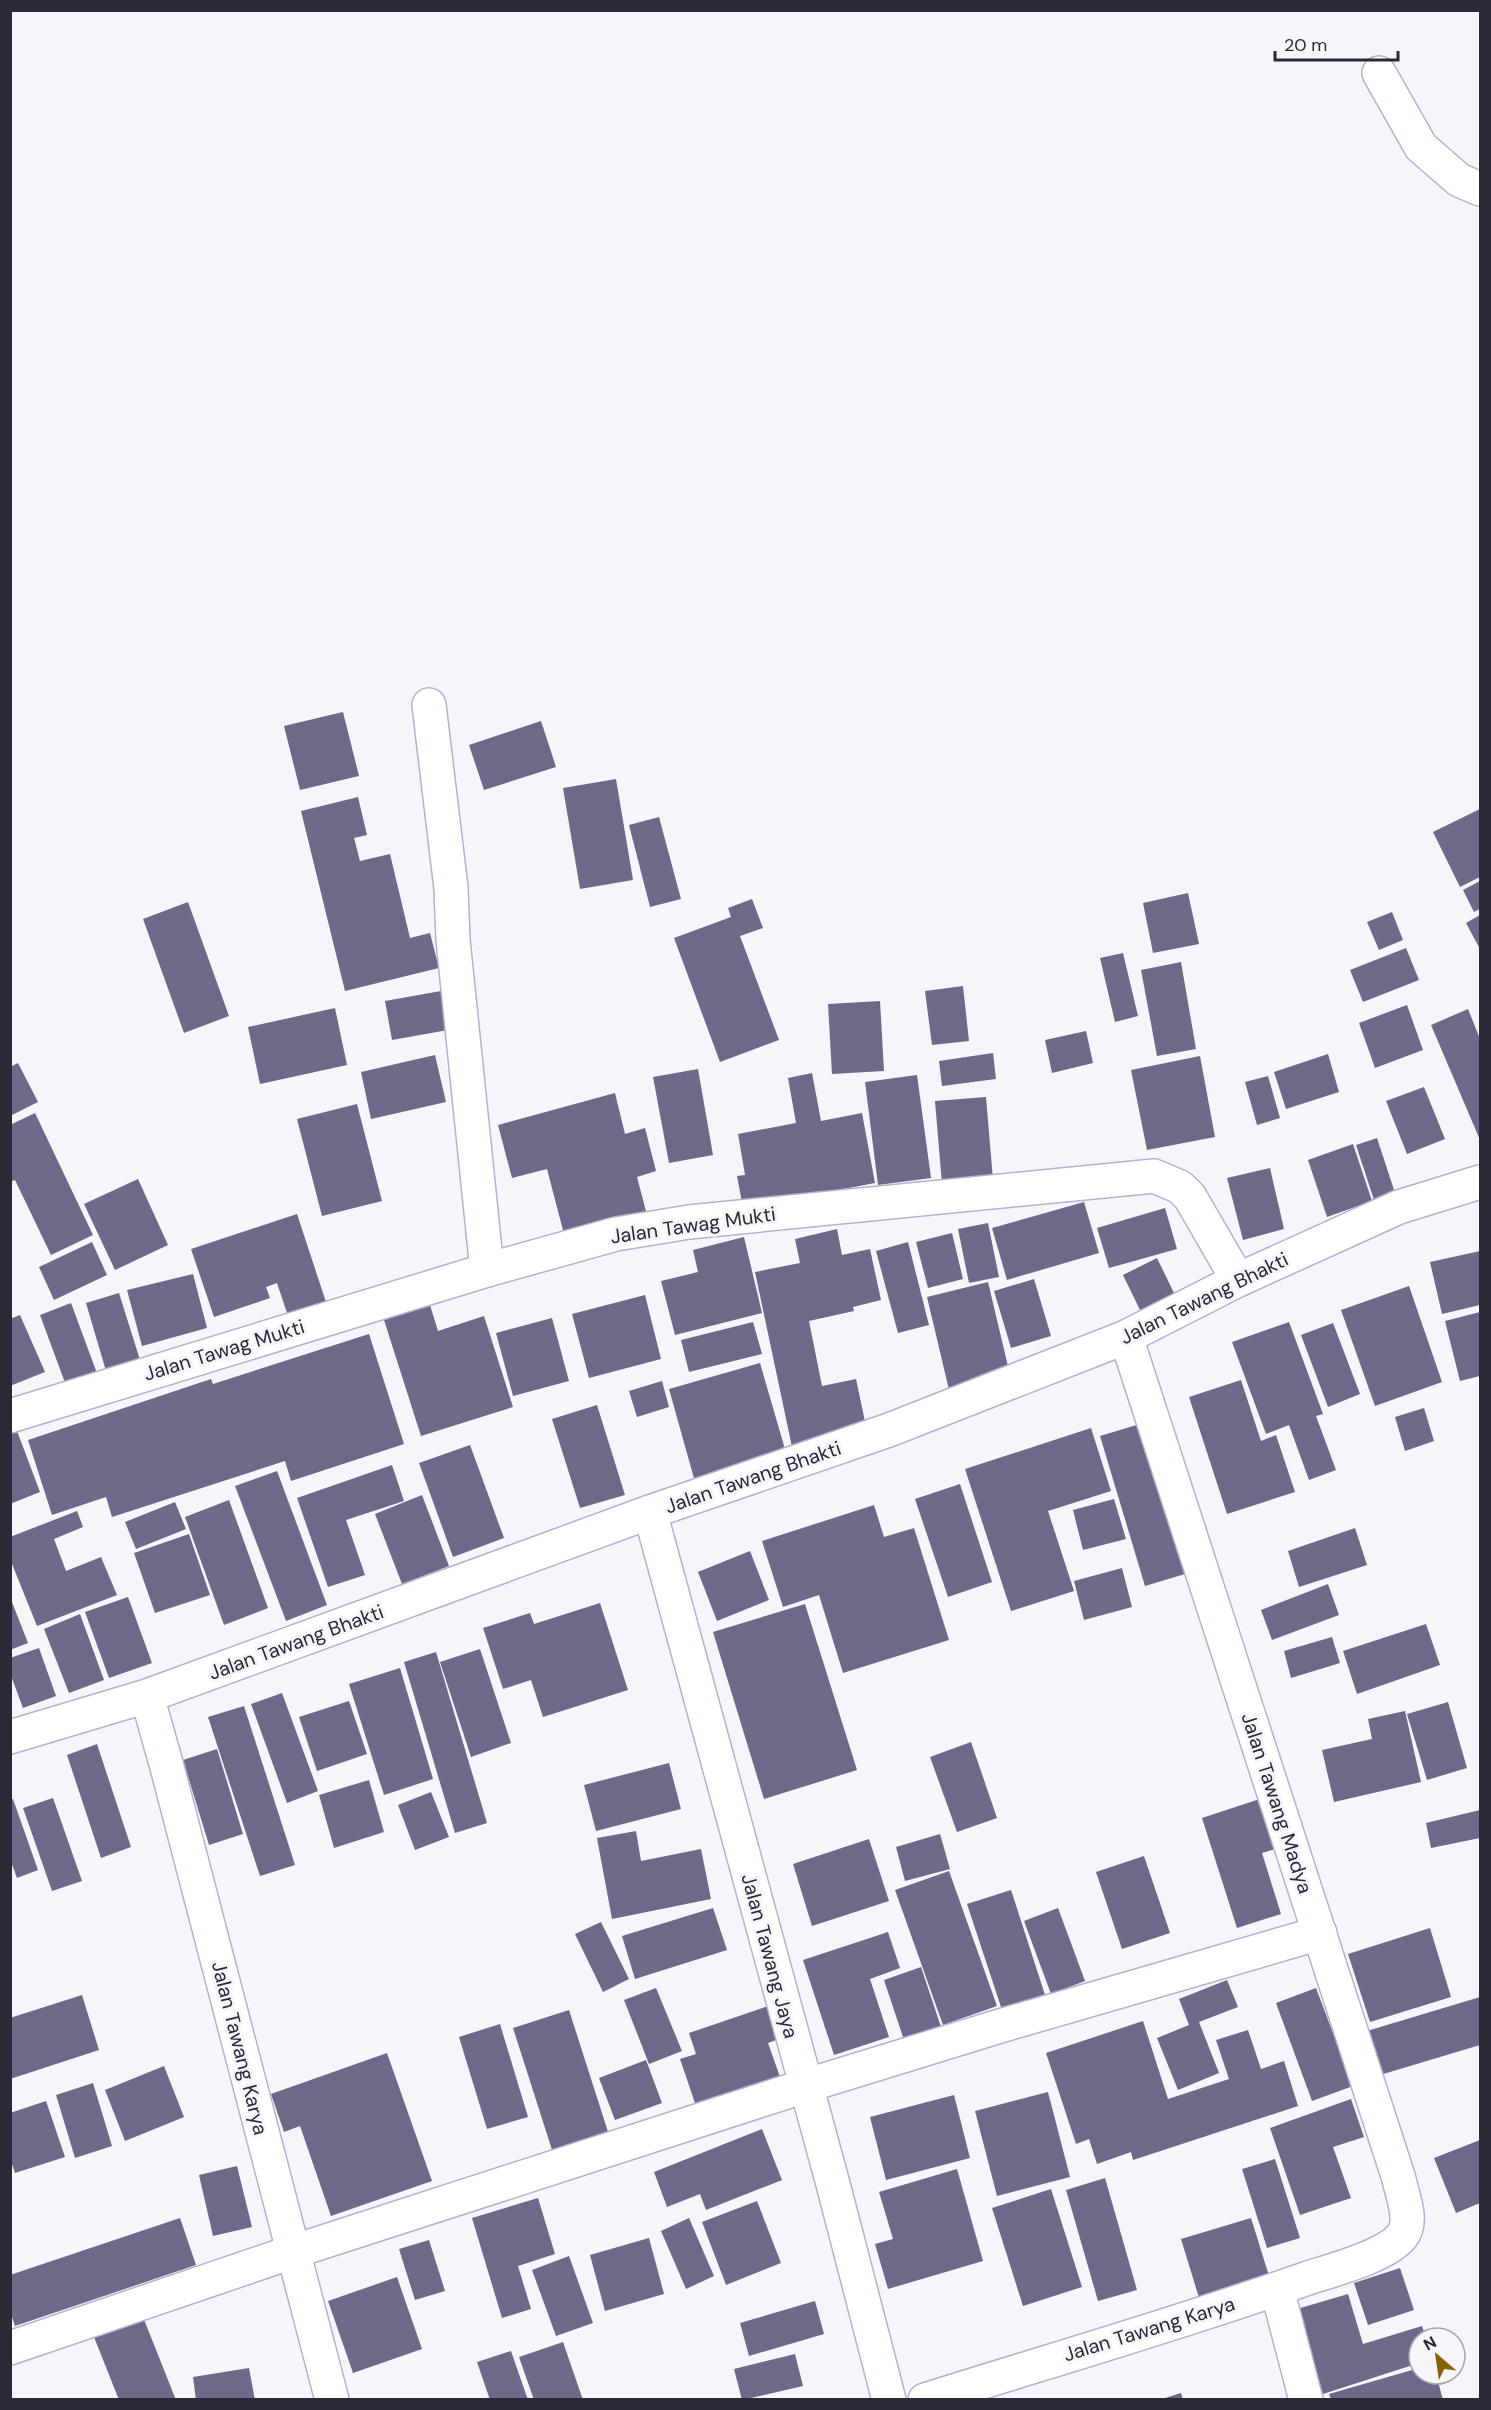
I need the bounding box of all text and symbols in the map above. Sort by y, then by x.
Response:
scale bar [1275,24,1398,62]
text: 20 m [1284,33,1327,57]
street label: Jalan Tawag Mukti [609,1201,777,1249]
street label: Jalan Tawang Bhakti [1115,1246,1293,1350]
street label: Jalan Tawag Mukti [140,1313,308,1387]
street label: Jalan Tawang Bhakti [662,1435,844,1519]
street label: Jalan Tawang Bhakti [205,1598,387,1686]
street label: Jalan Tawang Madya [1235,1709,1319,1897]
street label: Jalan Tawang Jaya [736,1871,804,2041]
street label: Jalan Tawang Karya [206,1958,274,2138]
street label: Jalan Tawang Karya [1060,2291,1238,2367]
north arrow [1407,2326,1467,2386]
text: N [1420,2331,1440,2355]

